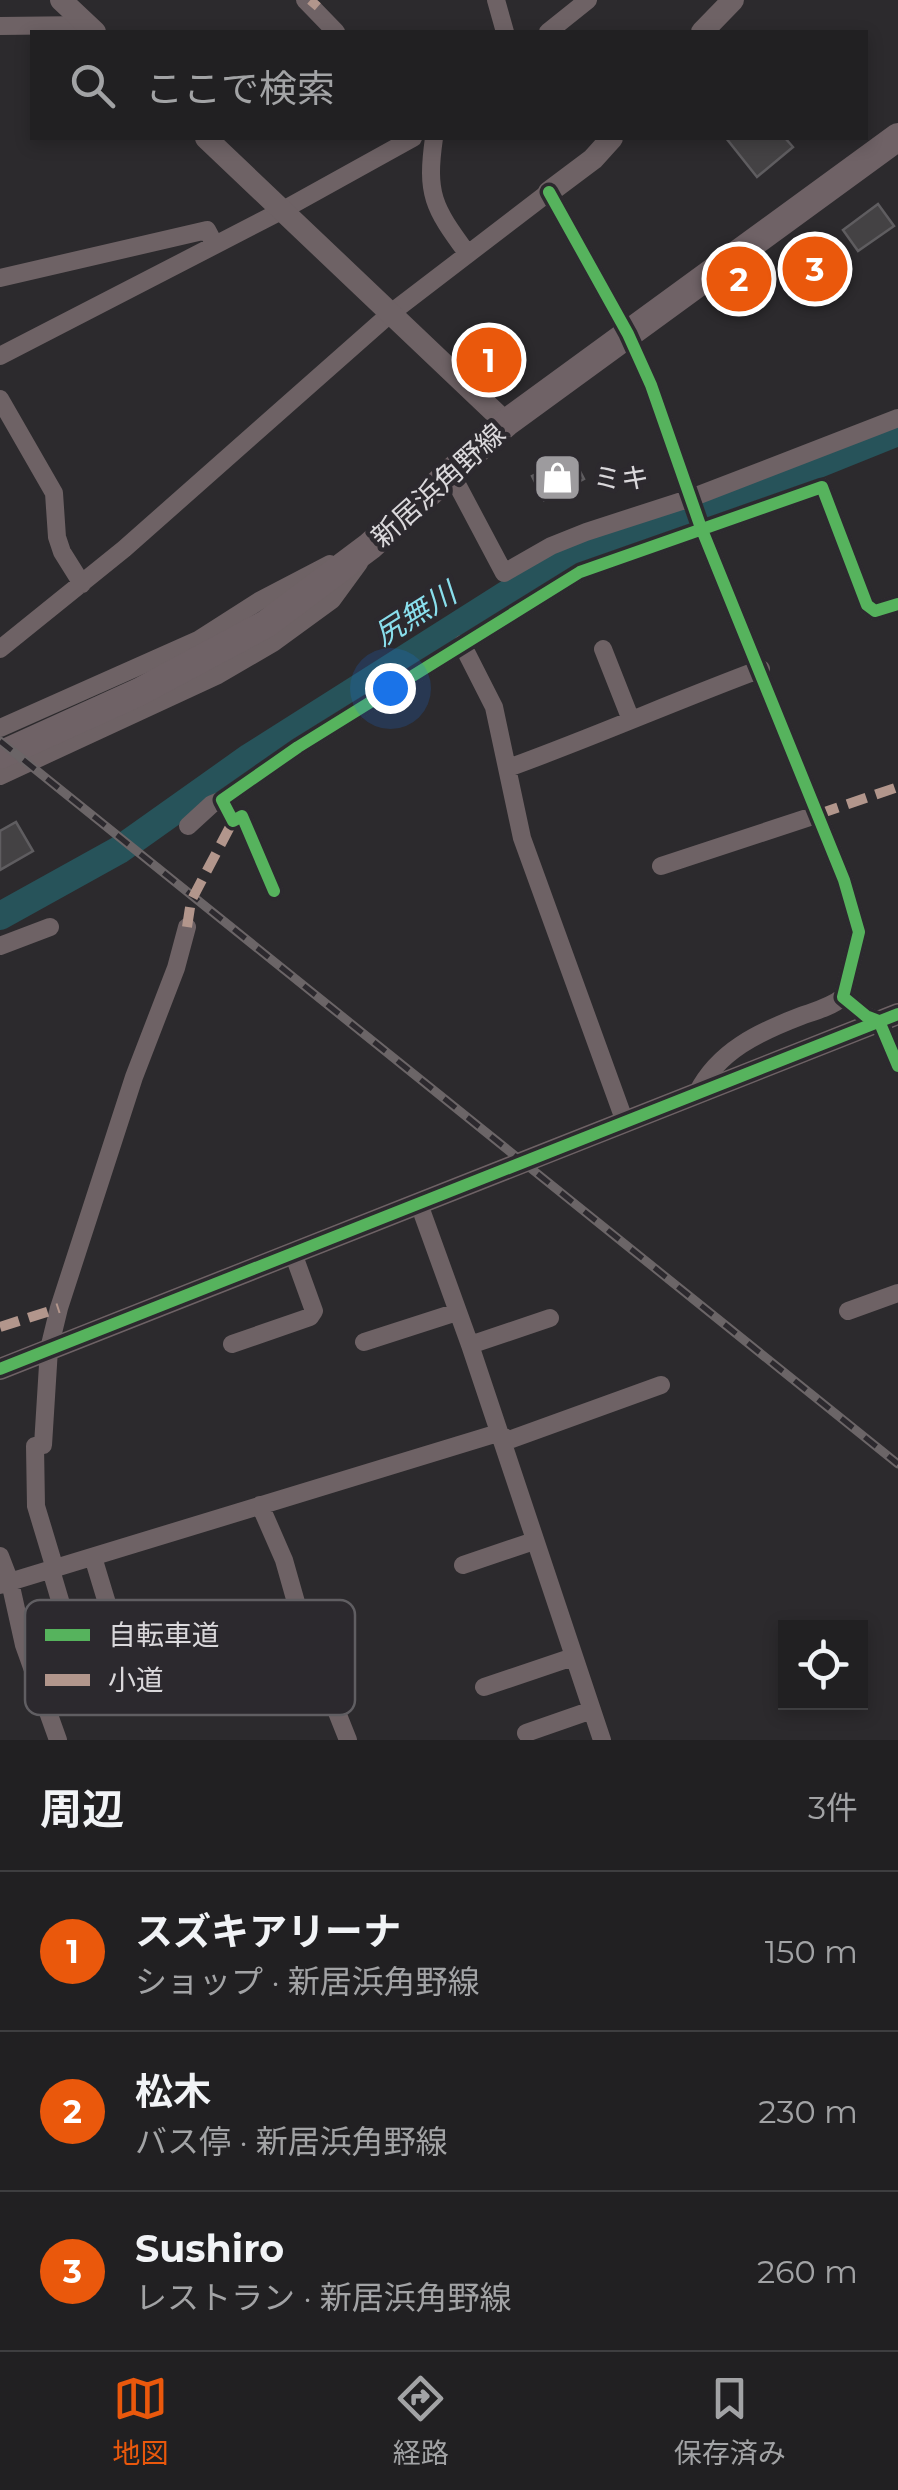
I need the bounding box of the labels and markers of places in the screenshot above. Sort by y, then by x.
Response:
pin: 3 [782,232,848,306]
pin: 2 [706,242,772,316]
pin: 1 [456,322,522,398]
shop icon: ミキ [532,452,584,504]
place label: ミキ [593,461,649,495]

